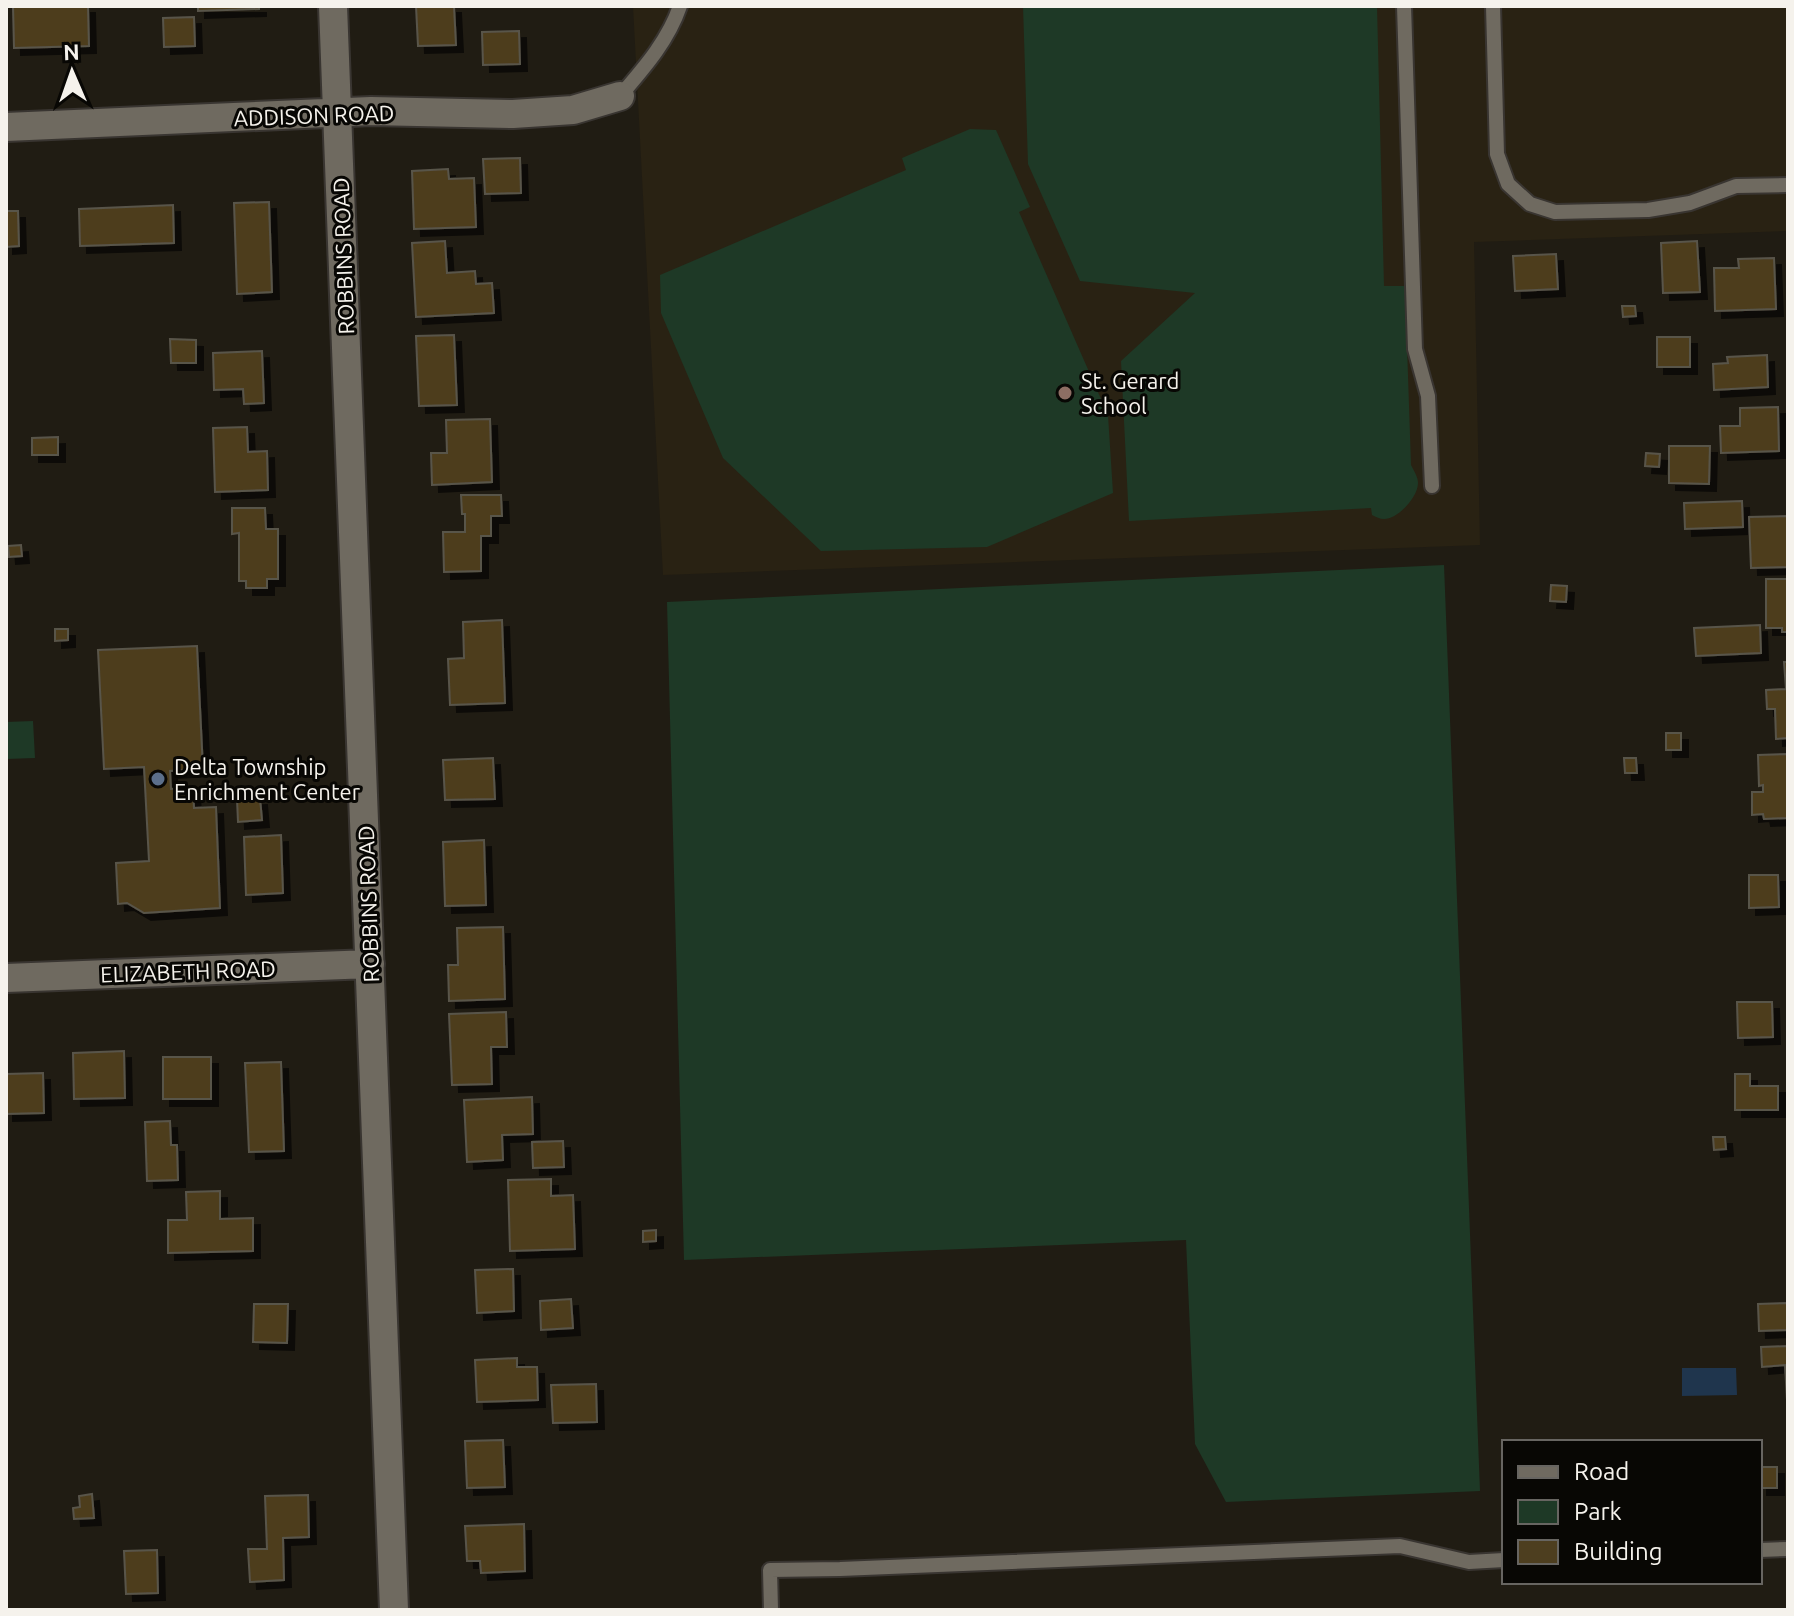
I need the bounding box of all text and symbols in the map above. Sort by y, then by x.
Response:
north arrow [32,32,112,112]
text: N [63,39,80,64]
street label: ADDISON ROAD [233,100,395,130]
street label: ROBBINS ROAD [328,177,358,335]
place label: St. Gerard School [1081,368,1179,418]
marker: St. Gerard School [1056,384,1074,402]
place label: Delta Township Enrichment Center [174,754,361,804]
marker: Delta Township Enrichment Center [149,770,167,788]
street label: ROBBINS ROAD [353,825,383,983]
street label: ELIZABETH ROAD [100,955,276,987]
legend [1502,1440,1762,1584]
text: Road [1574,1458,1629,1485]
text: Park [1574,1498,1622,1525]
text: Building [1574,1538,1662,1565]

